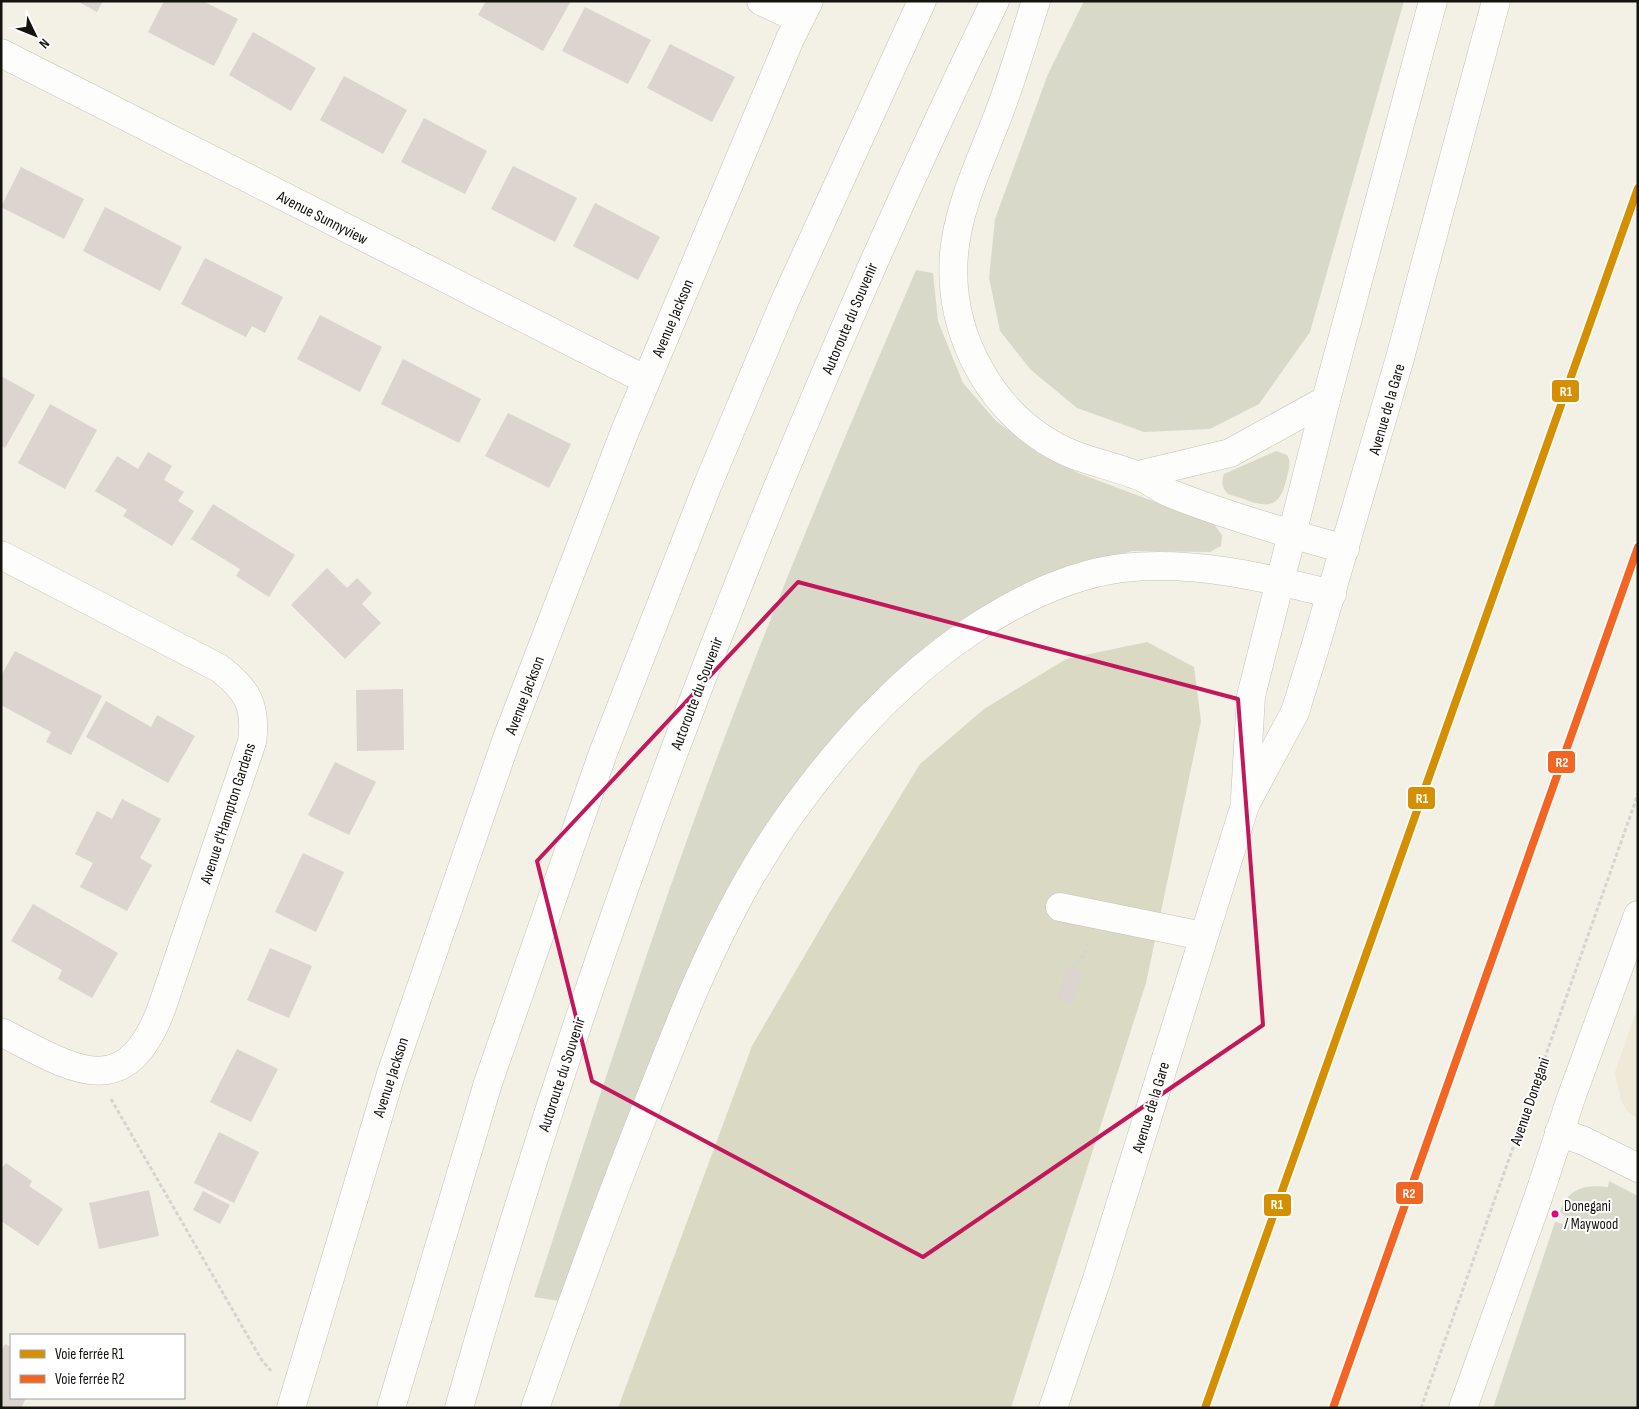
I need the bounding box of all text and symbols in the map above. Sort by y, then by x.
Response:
north arrow [10,10,60,60]
text: N [35,35,53,52]
street label: Avenue Sunnyview [273,187,371,249]
street label: Autoroute du Souvenir [818,260,883,378]
street label: Avenue Jackson [648,277,698,361]
street label: Avenue de la Gare [1365,362,1410,458]
line badge: R1 [1551,379,1580,403]
text: R1 [1560,383,1573,400]
street label: Autoroute du Souvenir [667,634,728,754]
street label: Avenue Jackson [501,654,549,738]
street label: Avenue d'Hampton Gardens [196,740,260,887]
line badge: R2 [1547,750,1576,774]
text: R2 [1555,754,1569,771]
line badge: R1 [1407,786,1436,810]
text: R1 [1416,790,1429,807]
street label: Autoroute du Souvenir [535,1014,590,1135]
street label: Avenue Jackson [369,1035,413,1121]
street label: Avenue Donegani [1506,1055,1554,1149]
street label: Avenue de la Gare [1128,1060,1174,1156]
line badge: R2 [1395,1181,1424,1205]
text: R2 [1402,1185,1416,1202]
line badge: R1 [1263,1193,1292,1217]
text: R1 [1271,1196,1284,1213]
place label: Donegani / Maywood [1564,1197,1618,1234]
marker: Donegani / Maywood [1550,1209,1560,1219]
legend [10,1334,185,1399]
text: Voie ferrée R1 [55,1345,124,1364]
text: Voie ferrée R2 [55,1370,125,1389]

